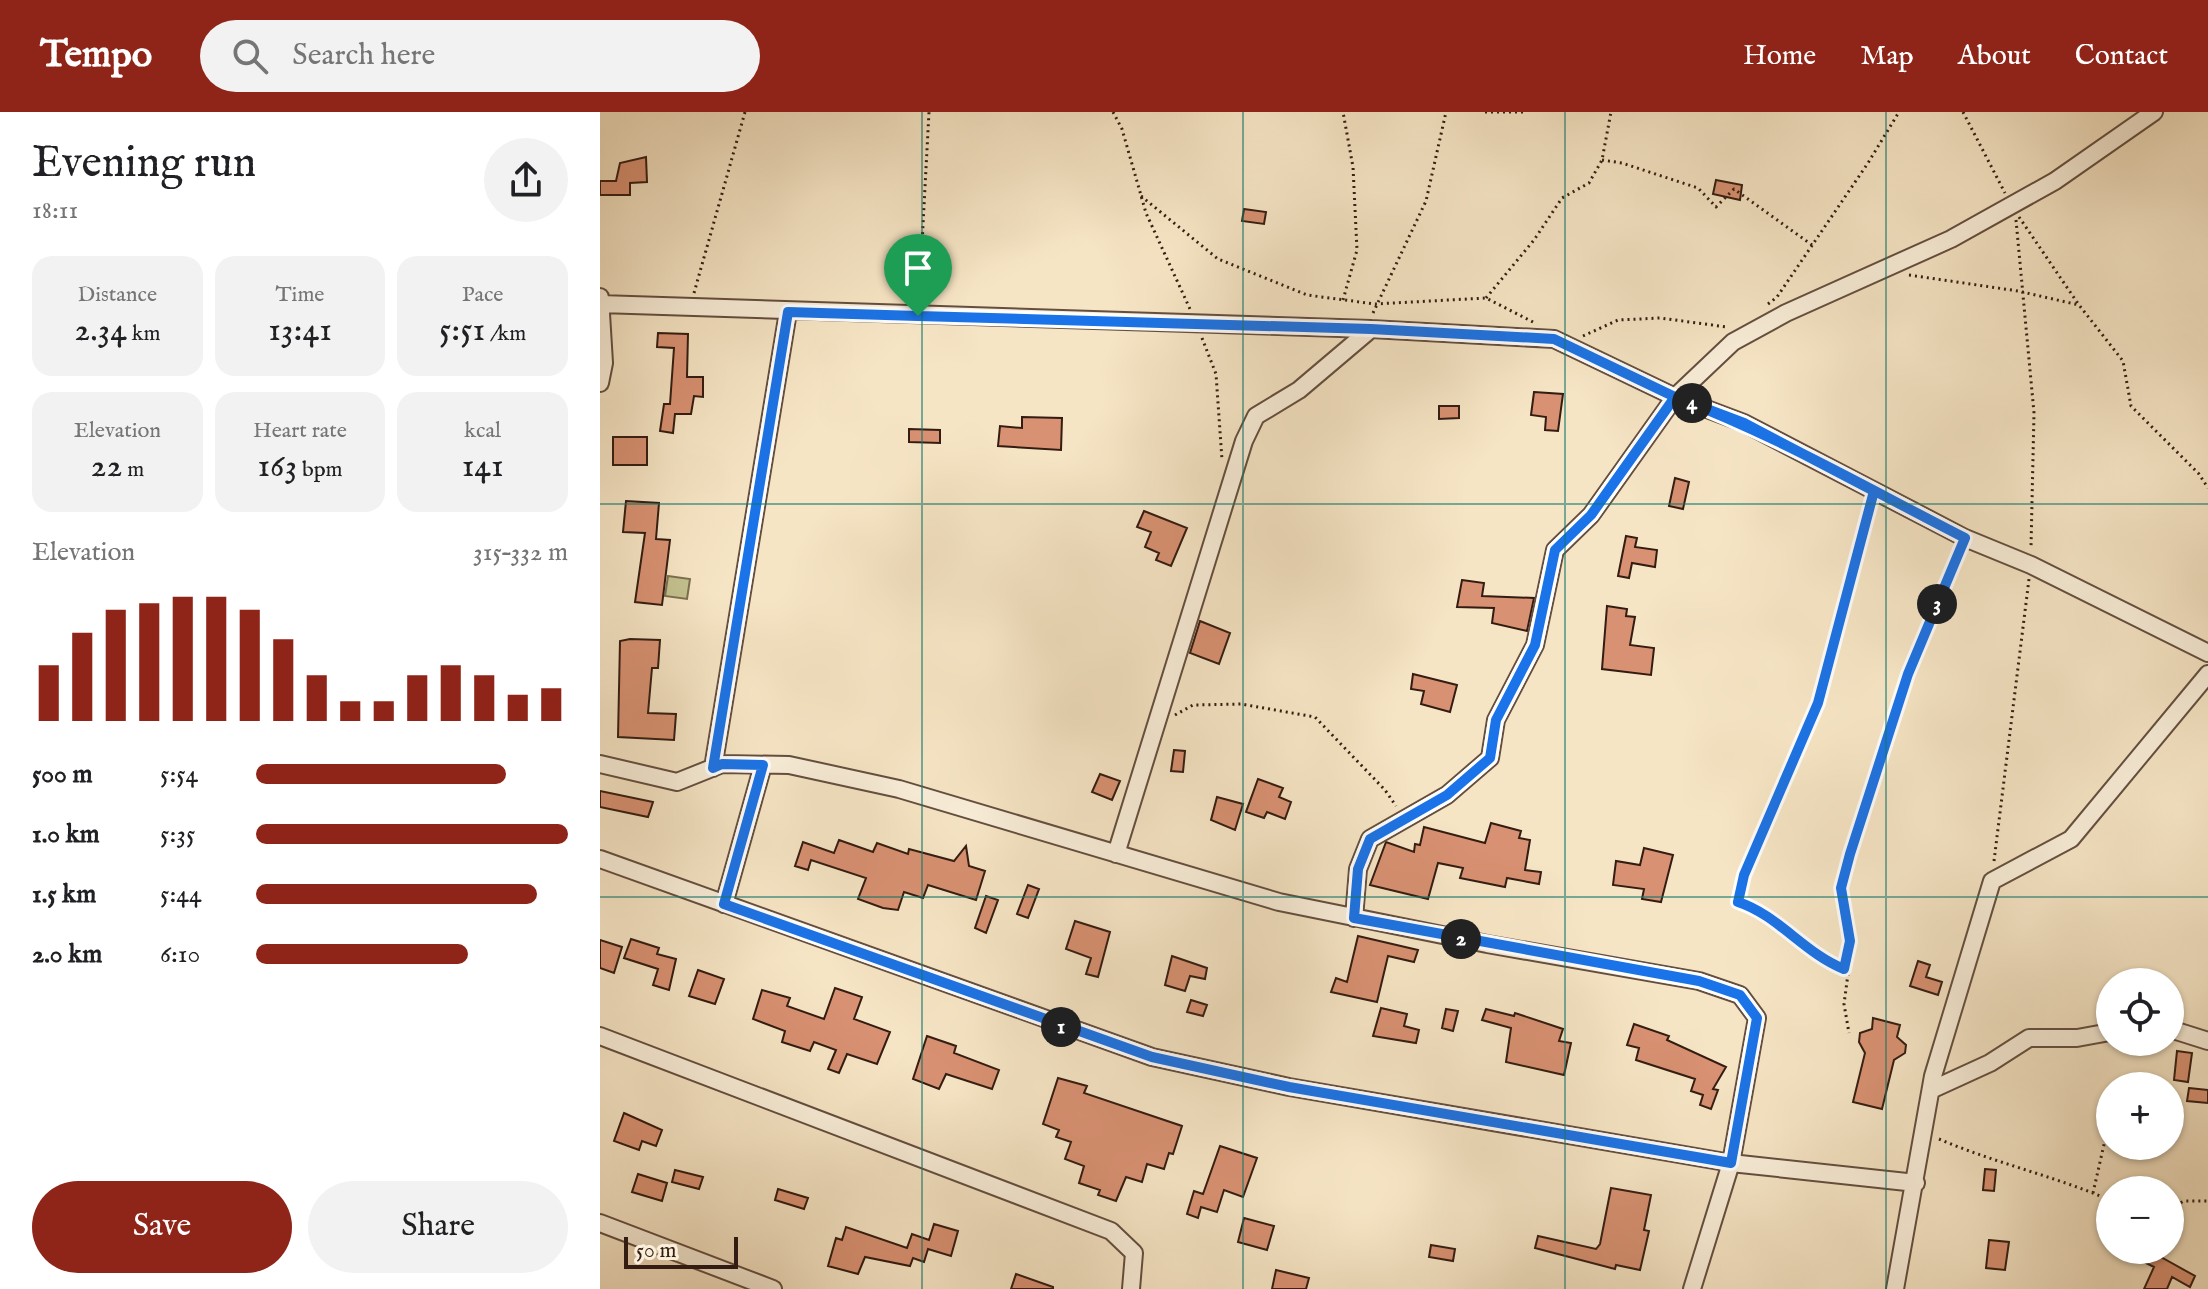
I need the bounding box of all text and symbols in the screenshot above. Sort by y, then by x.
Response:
search box [200,20,760,92]
text: Tempo [40,32,152,80]
icon: search [228,34,272,78]
text: Search here [292,37,435,75]
text: Home [1743,39,1816,74]
text: Map [1860,39,1914,74]
text: About [1958,39,2031,74]
text: Contact [2075,39,2168,74]
text: Evening run [32,136,256,192]
button: share [484,138,568,222]
text: 18:11 [32,194,78,227]
pin [884,234,952,316]
icon: arrive [896,246,940,290]
text: Distance [78,281,157,309]
text: Time [276,281,324,309]
text: Pace [462,281,503,309]
text: 2.34 [74,309,127,352]
text: 13:41 [268,309,332,352]
text: 5:51 [439,309,485,352]
text: km [127,320,160,348]
text: /km [485,320,526,348]
pin: 4 [1672,383,1712,423]
text: 4 [1687,389,1697,417]
text: Elevation [74,417,161,445]
text: Heart rate [253,417,347,445]
text: kcal [464,417,501,445]
text: 22 [90,445,122,488]
text: 163 [257,445,297,488]
text: 141 [462,445,504,488]
text: m [122,456,144,484]
text: bpm [297,456,343,484]
text: Elevation [32,536,135,569]
text: 315–332 m [473,536,568,569]
pin: 3 [1917,584,1957,624]
text: 3 [1933,590,1941,618]
text: 500 m [32,758,93,791]
text: 5:54 [160,758,198,791]
text: 1.0 km [32,818,100,851]
text: 5:35 [160,818,195,851]
text: 1.5 km [32,878,96,911]
text: 5:44 [160,878,202,911]
pin: 2 [1441,919,1481,959]
text: 2 [1456,925,1466,953]
text: 2.0 km [32,938,102,971]
text: 6:10 [160,938,200,971]
map controls [2096,968,2184,1264]
button: locate [2096,968,2184,1056]
pin: 1 [1041,1007,1081,1047]
text: 1 [1057,1013,1065,1041]
button: + [2096,1072,2184,1160]
button: − [2096,1176,2184,1264]
button: Save [32,1181,292,1273]
button: Share [308,1181,568,1273]
scale bar [624,1233,738,1269]
text: 50 m [636,1237,677,1265]

